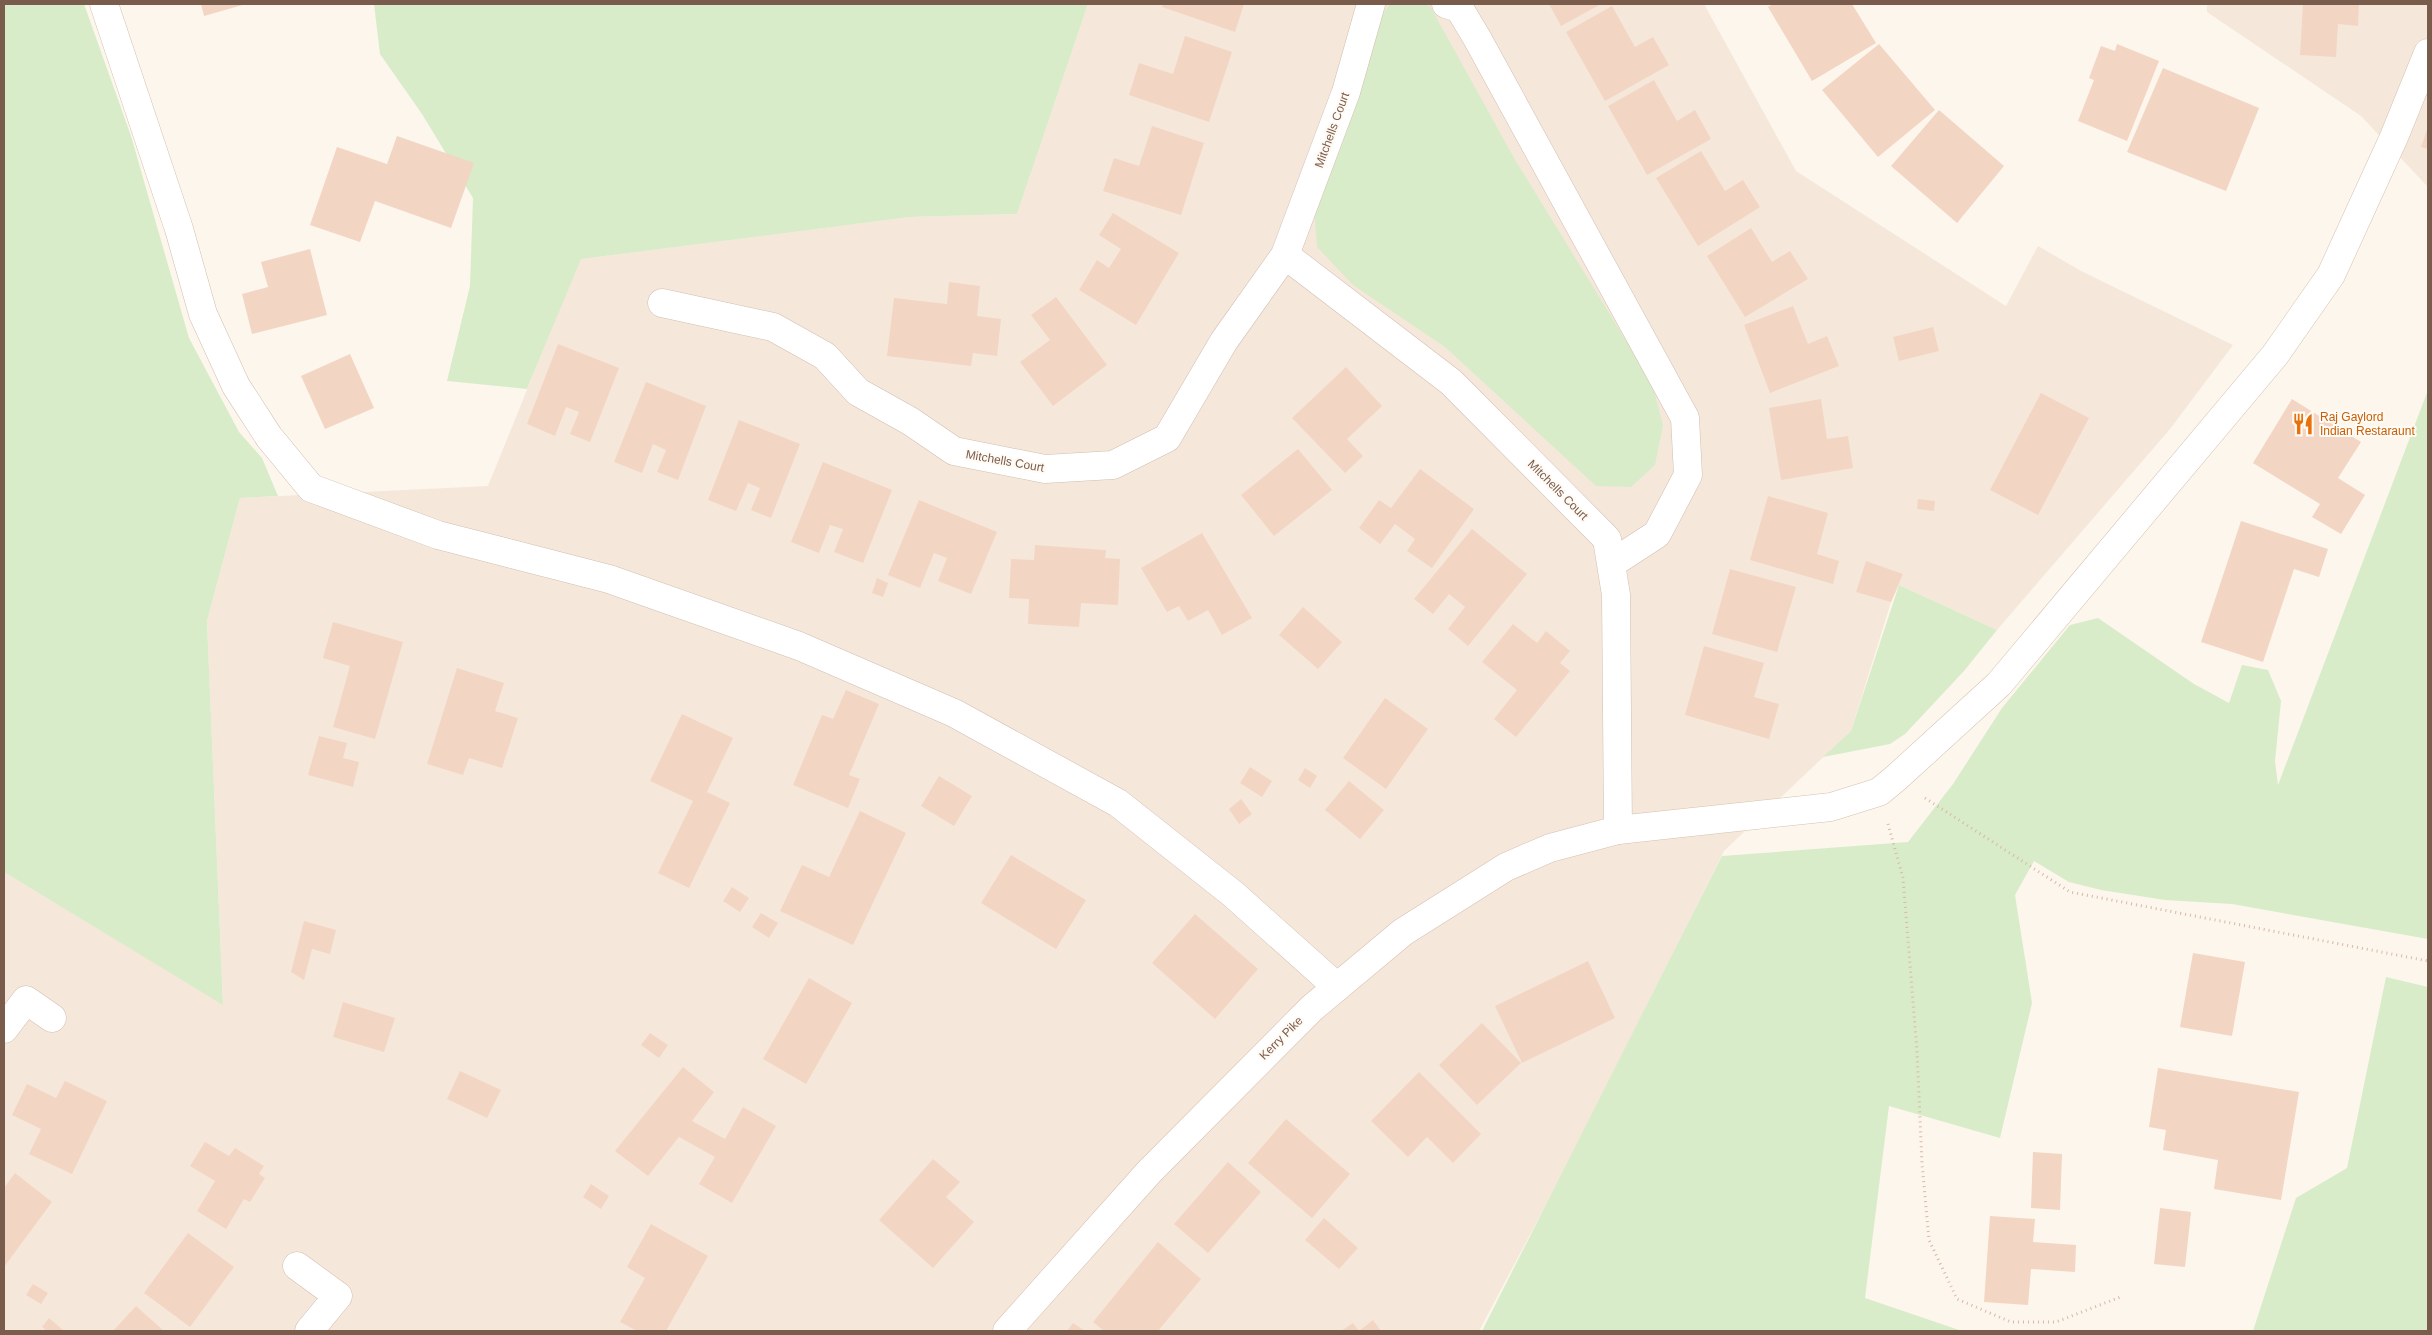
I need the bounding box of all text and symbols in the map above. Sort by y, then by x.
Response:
street label: Mitchells Court [1312,90,1352,170]
place label: Raj Gaylord Indian Restaraunt [2320,410,2415,438]
restaurant icon: Raj Gaylord Indian Restaraunt [2290,411,2316,437]
street label: Mitchells Court [965,447,1046,475]
street label: Mitchells Court [1525,457,1591,523]
street label: Kerry Pike [1256,1013,1306,1063]

